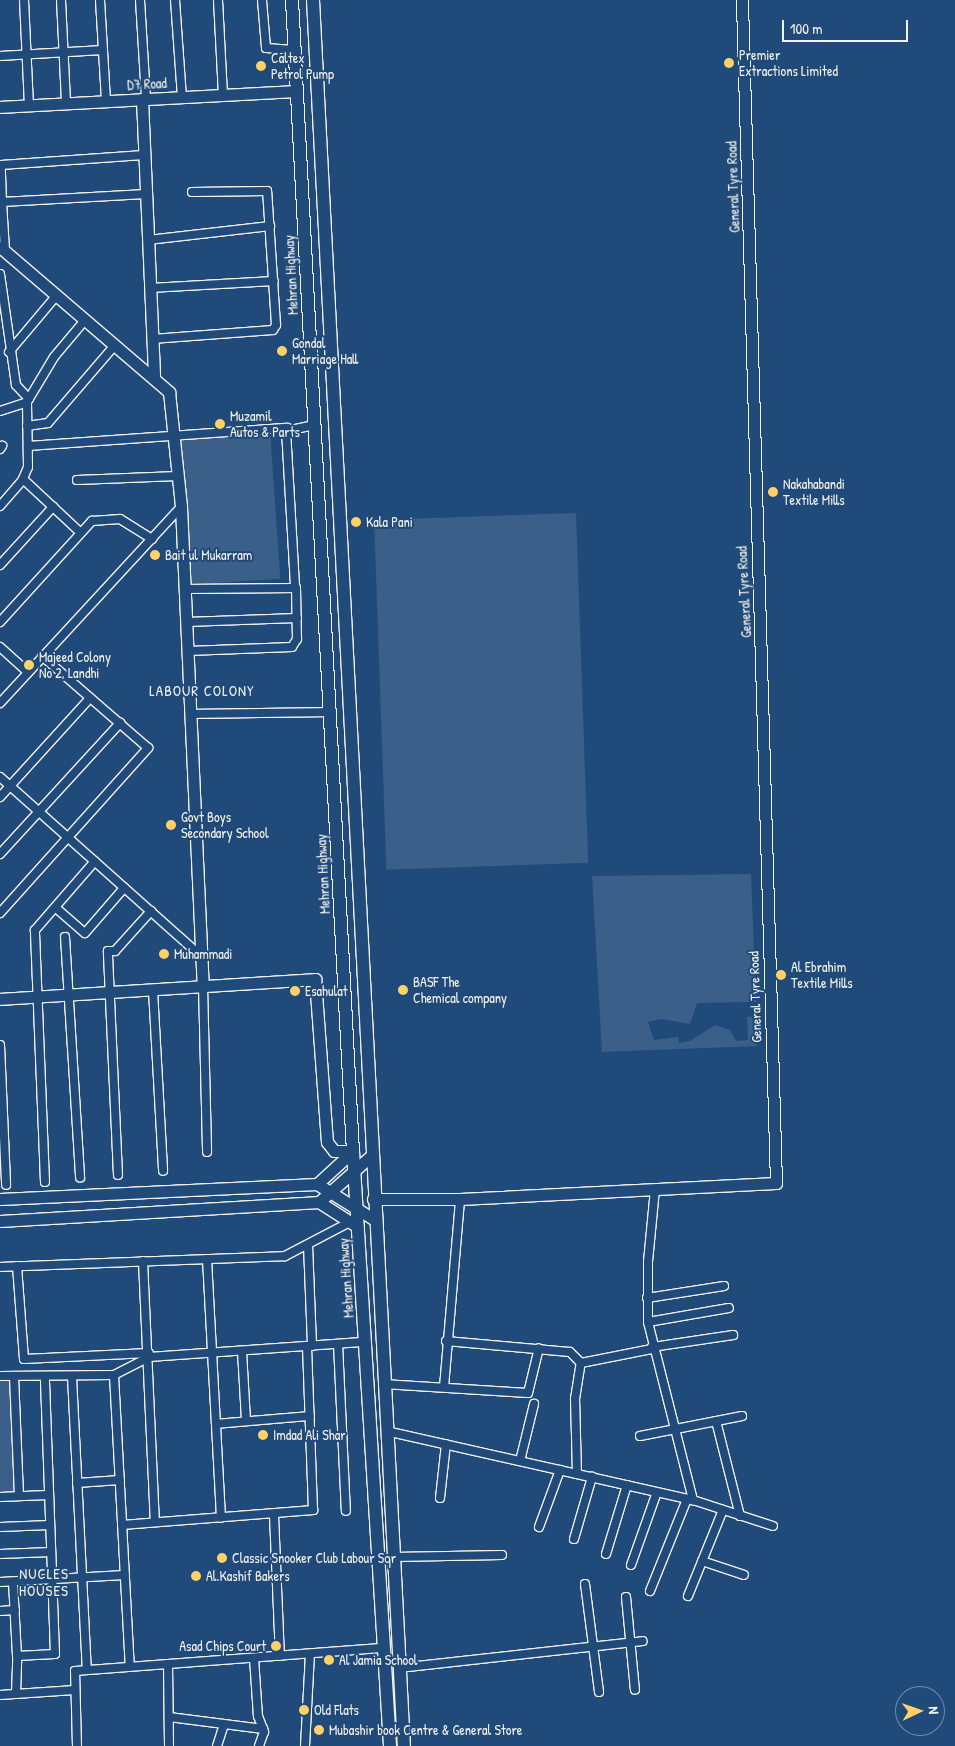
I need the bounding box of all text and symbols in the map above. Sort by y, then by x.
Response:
scale bar [785,10,911,42]
text: 100 m [790,18,823,39]
place label: Premier Extractions Limited [739,47,838,80]
place label: Caltex Petrol Pump [271,50,334,82]
marker: Premier Extractions Limited [723,57,735,69]
marker: Caltex Petrol Pump [255,60,267,72]
street label: D7 Road [127,75,167,93]
street label: General Tyre Road [723,141,743,233]
street label: Mehran Highway [281,235,301,315]
place label: Gondal Marriage Hall [292,335,358,368]
marker: Gondal Marriage Hall [276,345,288,357]
place label: Muzamil Autos & Parts [230,408,300,441]
marker: Muzamil Autos & Parts [214,418,226,430]
place label: Nakahabandi Textile Mills [783,476,845,508]
marker: Nakahabandi Textile Mills [767,486,779,498]
place label: Kala Pani [366,514,413,530]
marker: Kala Pani [350,516,362,528]
street label: General Tyre Road [733,546,755,638]
place label: Bait ul Mukarram [165,547,252,563]
marker: Bait ul Mukarram [149,549,161,561]
place label: Majeed Colony No 2, Landhi [39,649,111,682]
marker: Majeed Colony No 2, Landhi [23,659,35,671]
district label: LABOUR COLONY [148,682,256,700]
place label: Govt Boys Secondary School [181,809,269,842]
marker: Govt Boys Secondary School [165,819,177,831]
street label: Mehran Highway [313,834,333,914]
place label: Muhammadi [174,946,232,962]
marker: Muhammadi [158,948,170,960]
street label: General Tyre Road [745,951,765,1043]
place label: Al Ebrahim Textile Mills [791,959,853,992]
marker: Al Ebrahim Textile Mills [775,969,787,981]
place label: BASF The Chemical company [413,974,507,1006]
place label: Esahulat [305,983,348,999]
marker: BASF The Chemical company [397,984,409,996]
marker: Esahulat [289,985,301,997]
street label: Mehran Highway [335,1238,357,1318]
place label: Imdad Ali Shar [273,1427,346,1443]
marker: Imdad Ali Shar [257,1429,269,1441]
place label: Classic Snooker Club Labour Sqr [232,1550,396,1566]
marker: Classic Snooker Club Labour Sqr [216,1552,228,1564]
district label: NUCLES HOUSES [18,1564,70,1599]
place label: Al.Kashif Bakers [206,1568,290,1584]
marker: Al.Kashif Bakers [190,1570,202,1582]
place label: Asad Chips Court [179,1638,266,1654]
marker: Asad Chips Court [270,1640,282,1652]
place label: Al Jamia School [339,1652,418,1668]
marker: Al Jamia School [323,1654,335,1666]
north arrow [895,1686,945,1736]
place label: Old Flats [314,1702,359,1718]
marker: Old Flats [298,1704,310,1716]
text: N [925,1706,944,1714]
place label: Mubashir book Centre & General Store [329,1722,522,1738]
marker: Mubashir book Centre & General Store [313,1724,325,1736]

